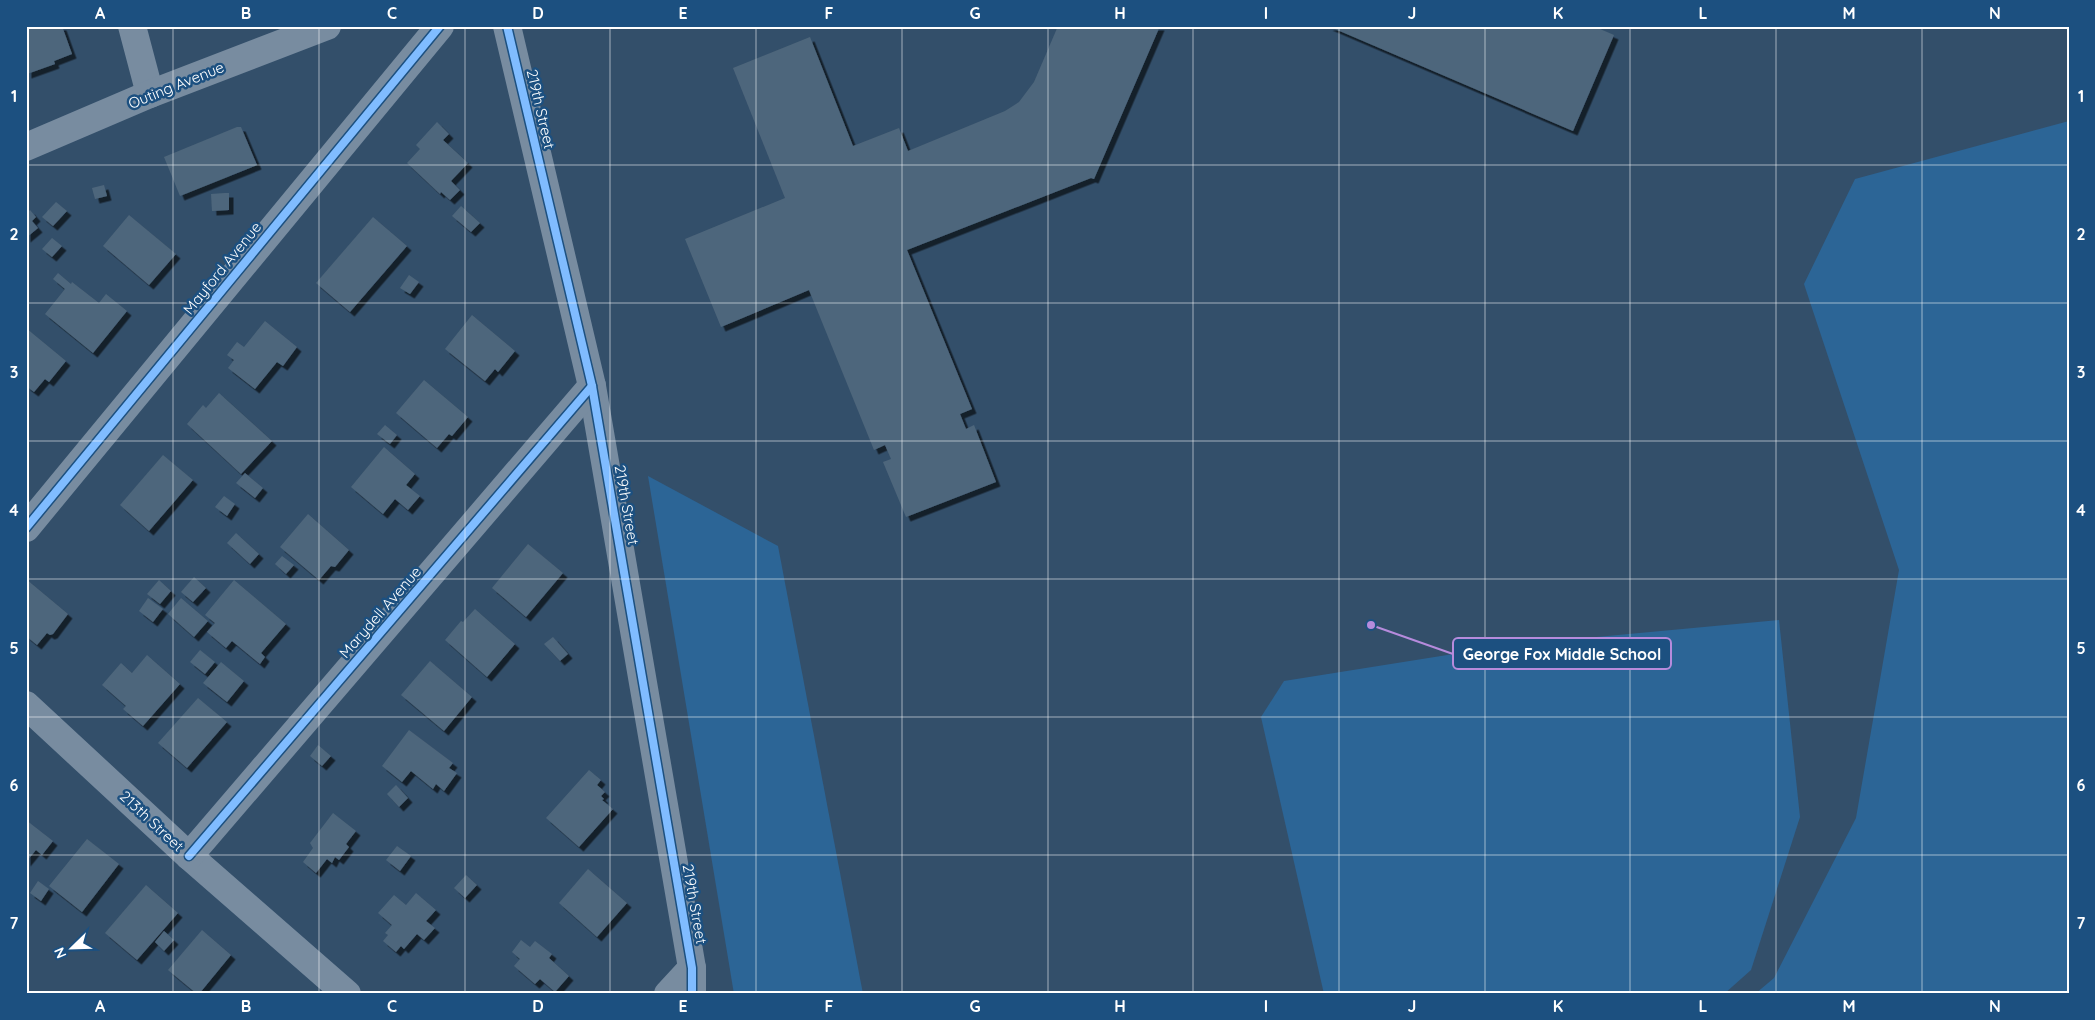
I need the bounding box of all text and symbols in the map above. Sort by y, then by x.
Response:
text: A [95,3,106,23]
text: B [241,3,251,23]
text: C [387,3,397,23]
text: D [532,3,544,23]
text: E [678,3,688,23]
text: F [825,3,834,23]
text: G [969,3,981,23]
text: H [1114,3,1126,23]
text: I [1264,3,1268,23]
text: J [1408,3,1416,23]
text: K [1553,3,1563,23]
text: L [1699,3,1708,23]
text: M [1842,3,1856,23]
text: N [1989,3,2001,23]
street label: Outing Avenue [125,57,227,113]
street label: 219th Street [523,67,559,151]
text: 1 [11,86,17,106]
text: 1 [2078,86,2084,106]
street label: Mayford Avenue [179,218,265,318]
text: 2 [9,224,19,244]
text: 2 [2076,224,2086,244]
text: 3 [10,362,18,382]
text: 3 [2077,362,2085,382]
street label: 219th Street [611,463,643,547]
text: 4 [9,500,19,520]
text: 4 [2076,500,2086,520]
street label: Marydell Avenue [335,562,425,662]
text: 5 [9,638,19,658]
callout: George Fox Middle School [1453,638,1671,669]
text: 5 [2076,638,2086,658]
text: George Fox Middle School [1463,644,1661,664]
text: 6 [10,775,19,795]
text: 6 [2077,775,2086,795]
street label: 213th Street [116,787,188,855]
street label: 219th Street [679,862,711,946]
text: 7 [10,913,19,933]
text: 7 [2077,913,2086,933]
north arrow [48,922,98,972]
text: N [50,945,70,961]
text: A [95,996,106,1016]
text: B [241,996,251,1016]
text: C [387,996,397,1016]
text: D [532,996,544,1016]
text: E [678,996,688,1016]
text: F [825,996,834,1016]
text: G [969,996,981,1016]
text: H [1114,996,1126,1016]
text: I [1264,996,1268,1016]
text: J [1408,996,1416,1016]
text: K [1553,996,1563,1016]
text: L [1699,996,1708,1016]
text: M [1842,996,1856,1016]
text: N [1989,996,2001,1016]

